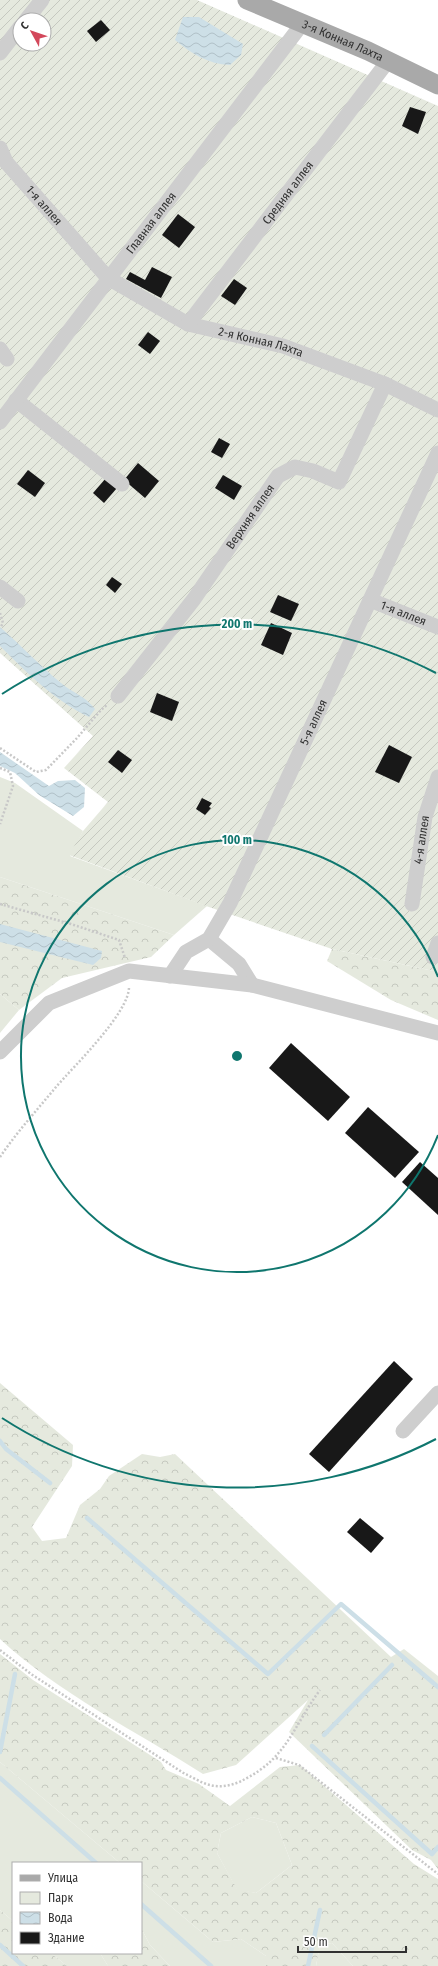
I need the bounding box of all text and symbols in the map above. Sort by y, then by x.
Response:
north arrow [12,12,52,52]
street label: 3-я Конная Лахта [300,17,386,64]
text: С [18,19,32,32]
street label: Средняя аллея [259,158,316,227]
street label: 1-я аллея [23,183,65,228]
street label: Главная аллея [123,189,179,256]
street label: 2-я Конная Лахта [217,324,305,360]
street label: Верхняя аллея [223,482,277,552]
street label: 1-я аллея [379,598,428,629]
text: 200 m [221,617,252,631]
street label: 5-я аллея [297,697,330,747]
street label: 4-я аллея [411,815,432,865]
text: 100 m [222,833,252,847]
centre of rings [230,1049,244,1063]
legend [12,1862,142,1954]
text: Улица [47,1871,78,1885]
text: Парк [48,1891,74,1905]
text: Вода [48,1911,73,1925]
scale bar [298,1928,406,1954]
text: Здание [48,1931,84,1945]
text: 50 m [304,1935,328,1949]

